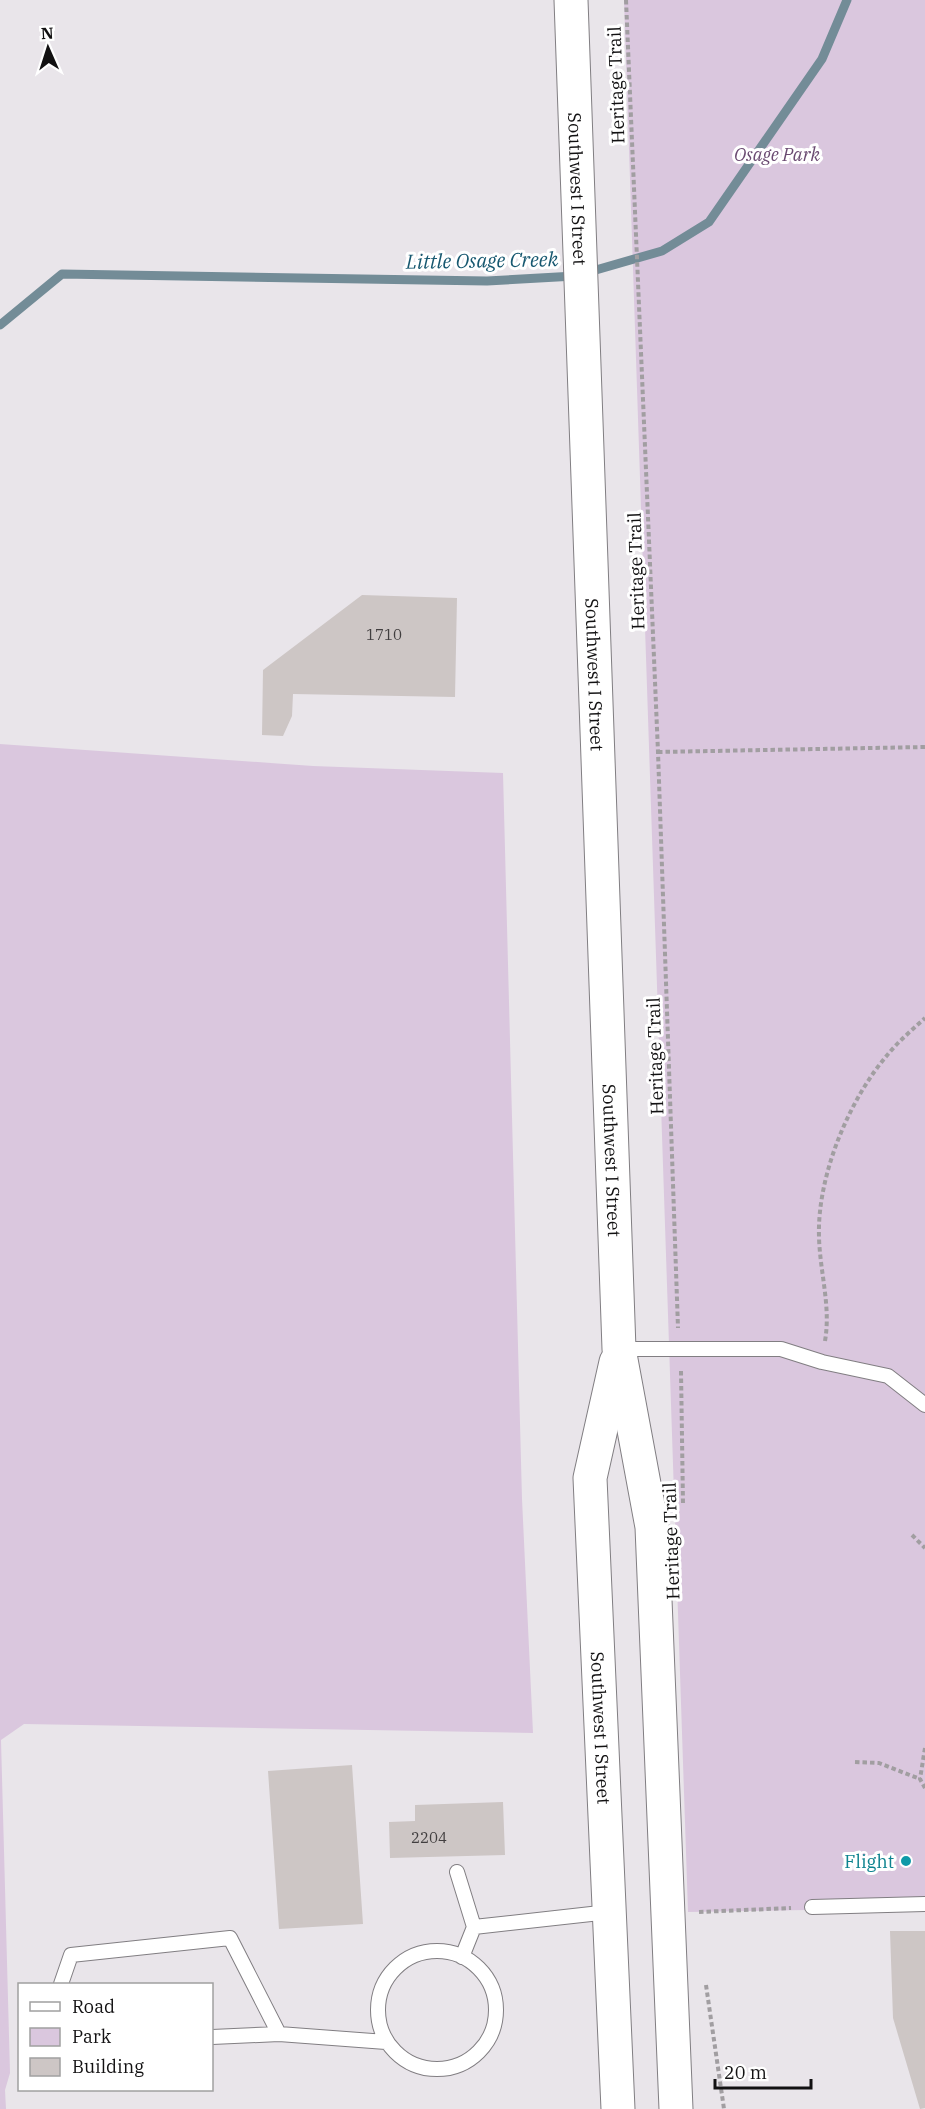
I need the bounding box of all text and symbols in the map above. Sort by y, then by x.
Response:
north arrow [18,18,78,78]
text: N [40,23,54,43]
street label: Heritage Trail [602,26,630,144]
street label: Southwest I Street [564,112,592,266]
park label: Osage Park [734,143,821,166]
water label: Little Osage Creek [405,245,559,275]
street label: Heritage Trail [622,512,650,630]
street label: Southwest I Street [581,598,609,751]
house number: 1710 [366,625,402,644]
street label: Heritage Trail [641,997,669,1115]
street label: Southwest I Street [598,1083,626,1237]
street label: Heritage Trail [657,1482,685,1600]
street label: Southwest I Street [586,1651,616,1805]
house number: 2204 [411,1828,447,1847]
place label: Flight [844,1850,894,1873]
marker: Flight [899,1854,913,1868]
legend [18,1983,213,2091]
text: Road [72,1995,115,2018]
text: Park [72,2025,112,2048]
scale bar [715,2052,811,2090]
text: Building [72,2055,144,2078]
text: 20 m [724,2061,767,2084]

